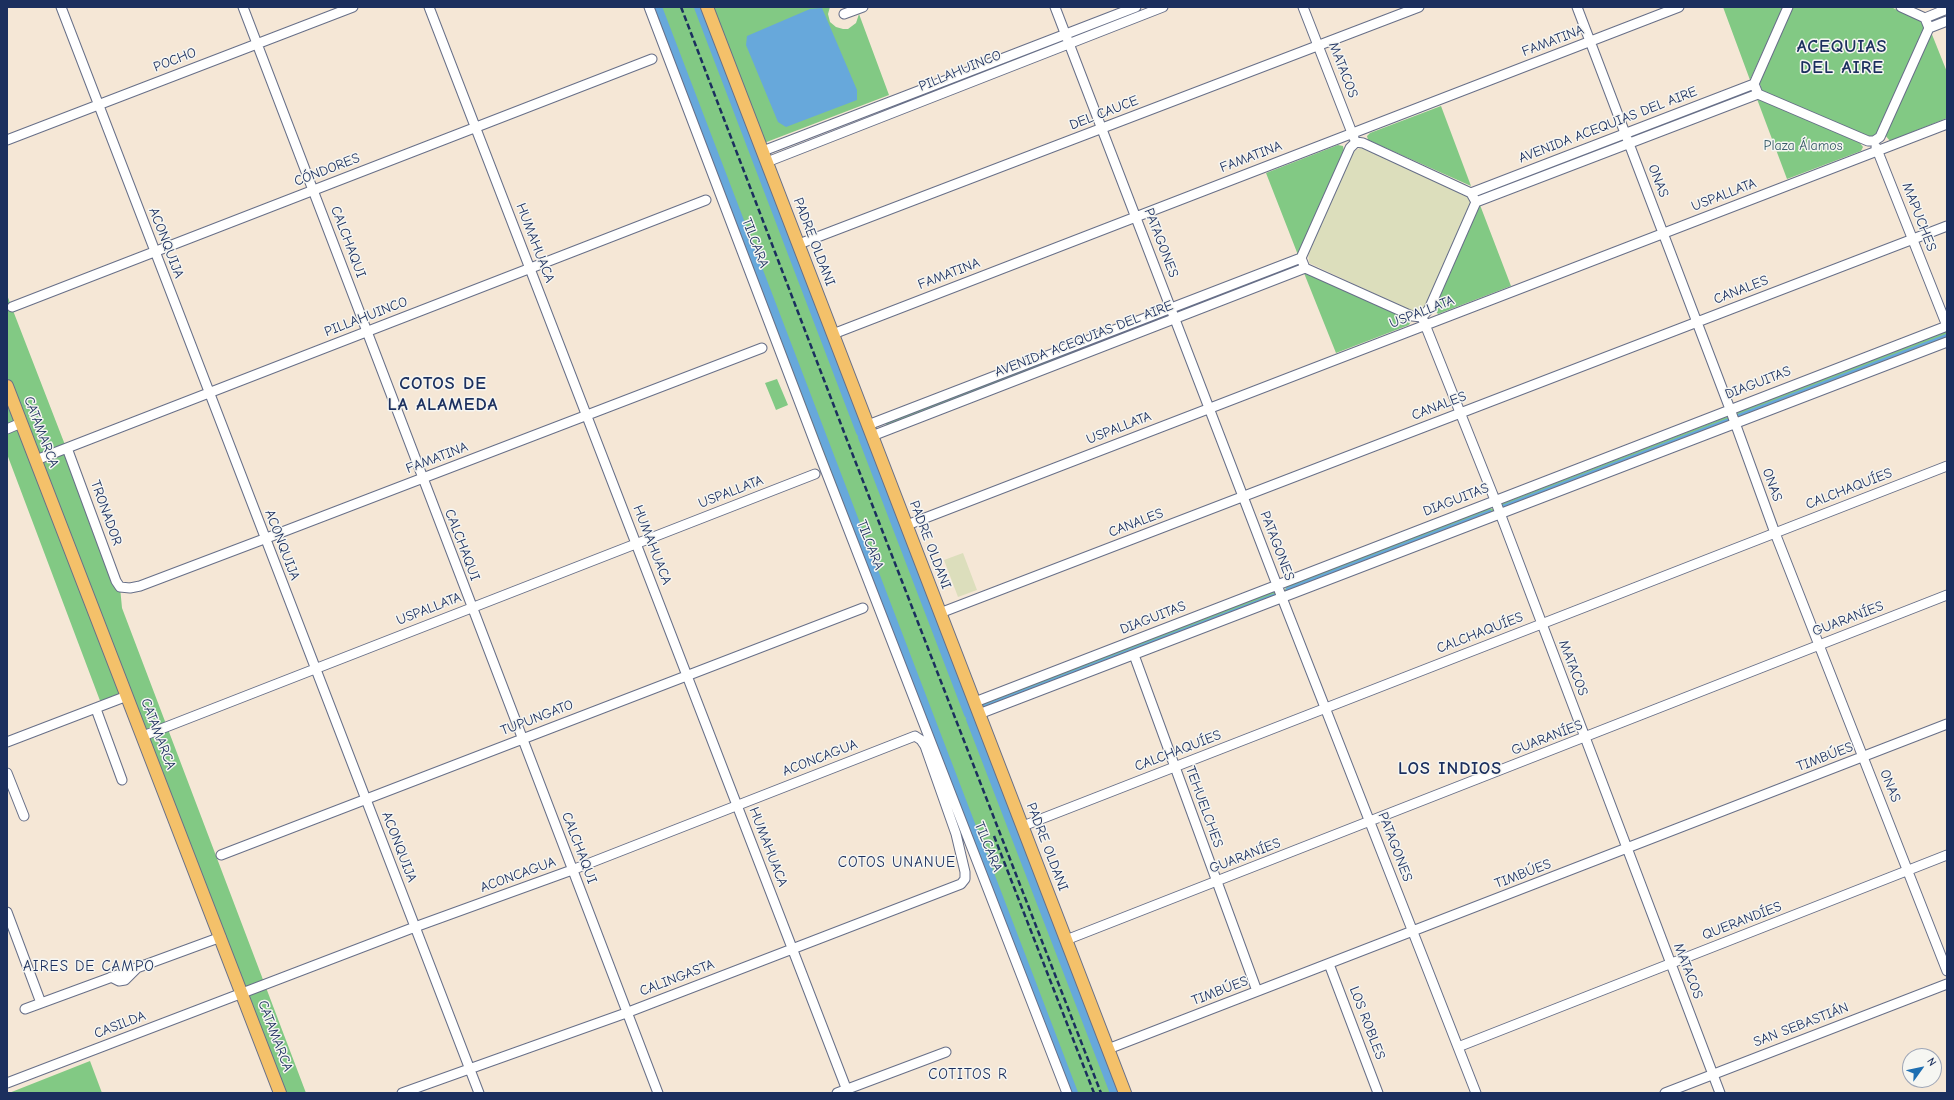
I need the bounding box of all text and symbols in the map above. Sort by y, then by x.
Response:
street label: FAMATINA [1520,22,1586,60]
district label: ACEQUIAS DEL AIRE [1797,36,1887,78]
street label: MATACOS [1325,40,1361,100]
street label: POCHO [151,44,199,76]
street label: PILLAHUINCO [916,47,1004,95]
street label: AVENIDA ACEQUIAS DEL AIRE [1516,83,1700,167]
street label: DEL CAUCE [1067,92,1141,134]
street label: FAMATINA [1218,138,1284,176]
park label: Plaza Álamos [1764,138,1842,154]
street label: CÓNDORES [292,150,362,190]
street label: ONAS [1644,162,1672,200]
street label: USPALLATA [1689,175,1759,215]
street label: MAPUCHES [1898,180,1940,254]
street label: PADRE OLDANI [789,195,839,289]
street label: HUMAHUACA [512,201,558,285]
street label: CALCHAQUI [327,204,369,280]
street label: ACONQUIJA [145,205,187,281]
street label: PATAGONES [1140,206,1182,280]
street label: TILCARA [738,215,772,271]
street label: FAMATINA [916,255,982,293]
street label: CANALES [1711,272,1771,308]
street label: USPALLATA [1387,292,1457,332]
street label: PILLAHUINCO [322,293,410,341]
street label: AVENIDA ACEQUIAS DEL AIRE [992,297,1176,381]
street label: DIAGUITAS [1723,363,1793,403]
district label: COTOS DE LA ALAMEDA [388,373,498,416]
street label: CANALES [1409,388,1469,424]
street label: CATAMARCA [20,394,62,470]
street label: USPALLATA [1084,408,1154,448]
street label: FAMATINA [404,439,470,477]
street label: CALCHAQUÍES [1803,465,1895,513]
street label: ONAS [1758,466,1786,504]
street label: USPALLATA [696,472,766,512]
street label: TRONADOR [86,478,126,548]
street label: DIAGUITAS [1421,480,1491,520]
street label: PADRE OLDANI [905,498,955,592]
street label: HUMAHUACA [629,503,675,587]
street label: CANALES [1106,505,1166,541]
street label: ACONQUIJA [261,507,303,583]
street label: CALCHAQUI [441,507,483,583]
street label: PATAGONES [1256,509,1298,583]
street label: TILCARA [853,517,887,573]
street label: USPALLATA [394,589,464,629]
street label: DIAGUITAS [1118,598,1188,638]
street label: GUARANÍES [1810,598,1886,640]
street label: CALCHAQUÍES [1434,609,1526,657]
street label: MATACOS [1555,638,1591,698]
street label: CATAMARCA [137,696,179,772]
street label: TUPUNGATO [498,696,576,740]
street label: GUARANÍES [1509,717,1585,759]
street label: CALCHAQUÍES [1132,727,1224,775]
street label: ACONCAGUA [780,736,860,780]
street label: TIMBÚES [1794,739,1856,775]
district label: LOS INDIOS [1398,758,1502,780]
street label: TEHUELCHES [1181,764,1227,850]
street label: ONAS [1876,767,1904,805]
street label: PADRE OLDANI [1022,800,1072,894]
street label: HUMAHUACA [745,805,791,889]
street label: ACONQUIJA [378,809,420,885]
street label: CALCHAQUI [558,810,600,886]
street label: PATAGONES [1374,810,1416,884]
street label: TILCARA [970,819,1006,875]
street label: GUARANÍES [1207,835,1283,877]
street label: ACONCAGUA [478,854,558,896]
district label: COTOS UNANUE [838,854,956,872]
street label: TIMBÚES [1492,856,1554,892]
street label: QUERANDÍES [1700,898,1784,944]
street label: MATACOS [1670,941,1706,1001]
street label: CALINGASTA [637,956,717,1000]
district label: AIRES DE CAMPO [23,958,155,976]
street label: TIMBÚES [1189,973,1251,1009]
street label: LOS ROBLES [1345,984,1389,1062]
street label: CATAMARCA [254,998,296,1074]
street label: SAN SEBASTIÁN [1751,999,1851,1051]
street label: CASILDA [92,1008,148,1042]
north arrow [1902,1048,1942,1088]
text: N [1924,1055,1939,1068]
district label: COTITOS R [928,1066,1008,1084]

